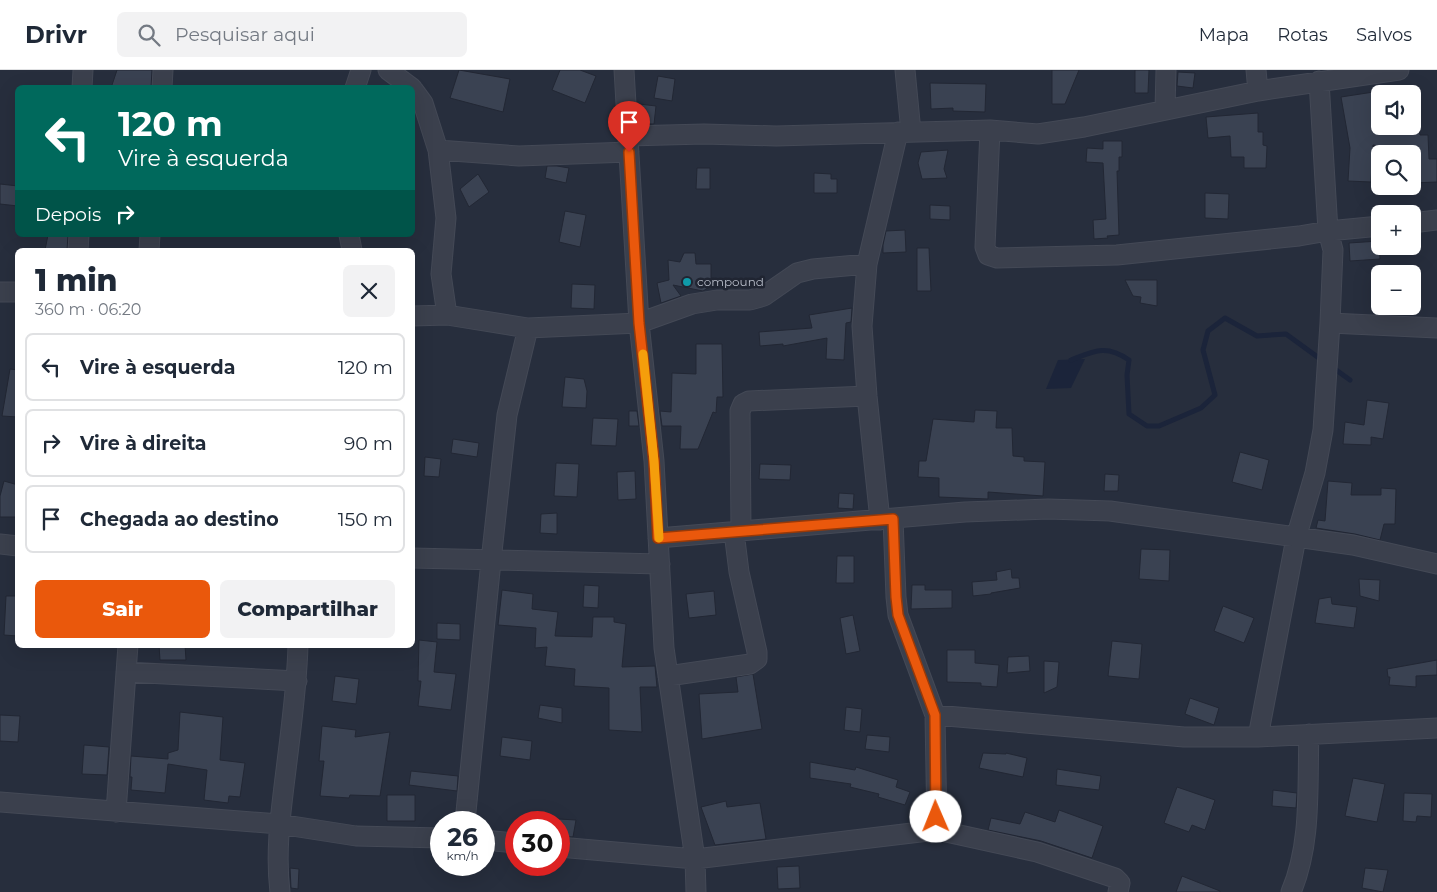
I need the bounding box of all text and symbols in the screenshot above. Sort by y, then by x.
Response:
search box [117,12,467,57]
text: Drivr [25,20,87,49]
icon: search [135,21,163,49]
text: Pesquisar aqui [175,23,315,46]
text: Mapa [1199,24,1249,46]
text: Rotas [1277,24,1328,46]
text: Salvos [1356,24,1412,46]
map controls [1371,85,1421,315]
button: sound [1371,85,1421,135]
pin [608,101,650,152]
text: 120 m [118,102,223,145]
icon: left [35,105,100,170]
icon: arrive [615,108,643,136]
text: Vire à esquerda [118,145,289,172]
button: search [1371,145,1421,195]
icon: right [111,200,139,228]
text: Depois [35,203,101,226]
button: + [1371,205,1421,255]
text: 1 min [35,262,118,299]
button: close [343,265,395,317]
button: − [1371,265,1421,315]
place label: compound [697,274,764,289]
marker: compound [681,276,693,288]
text: 360 m · 06:20 [35,300,141,319]
icon: left [37,353,65,381]
text: Vire à esquerda [80,356,235,379]
text: 120 m [338,356,393,379]
icon: right [37,429,65,457]
text: Vire à direita [80,432,207,455]
text: 90 m [344,432,393,455]
icon: arrive [37,505,65,533]
text: Chegada ao destino [80,508,279,531]
text: 150 m [338,508,393,531]
button: Sair [35,580,210,638]
button: Compartilhar [220,580,395,638]
position arrow [909,790,961,842]
speed limit sign: 30 [505,811,570,876]
text: 26 [447,822,478,852]
text: km/h [446,848,479,863]

